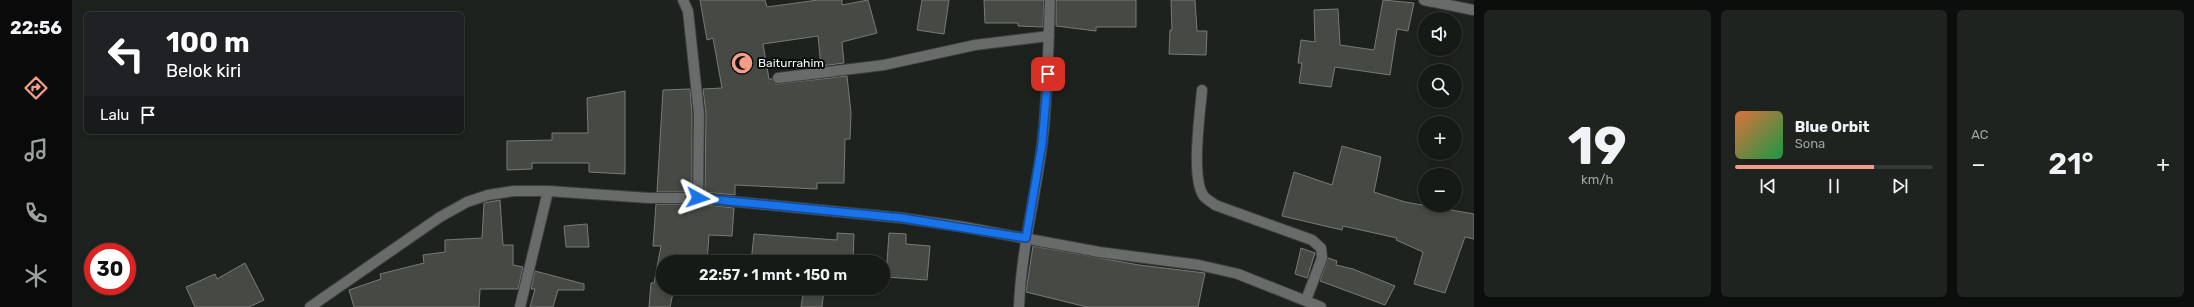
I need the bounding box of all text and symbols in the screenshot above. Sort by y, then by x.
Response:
map controls [1418,12,1462,212]
button: sound [1418,12,1462,56]
text: 22:56 [10,17,62,39]
text: 100 m [166,26,250,59]
icon: left [100,28,152,80]
mosque icon: Baiturrahim [729,50,755,76]
place label: Baiturrahim [758,56,824,70]
pin [1031,57,1065,91]
text: Belok kiri [166,60,241,82]
icon: arrive [1037,63,1059,85]
button: search [1418,64,1462,108]
icon: directions [22,74,50,102]
icon: arrive [137,104,159,126]
text: Lalu [100,106,129,124]
text: 19 [1568,115,1627,177]
button: + [1418,116,1462,160]
text: Blue Orbit [1795,118,1869,136]
text: AC [1971,127,1989,142]
icon: music [22,136,50,164]
text: Sona [1795,136,1825,151]
text: 21° [2048,146,2094,182]
text: − [1971,151,1986,178]
text: + [2156,151,2170,178]
button: − [1418,168,1462,212]
text: km/h [1581,172,1614,187]
icon: previous [1757,175,1779,197]
icon: pause [1823,175,1845,197]
icon: next [1889,175,1911,197]
position arrow [677,177,719,219]
icon: phone [22,199,50,227]
speed limit sign: 30 [84,243,136,295]
icon: climate [22,262,50,290]
text: 22:57 · 1 mnt · 150 m [699,266,847,284]

